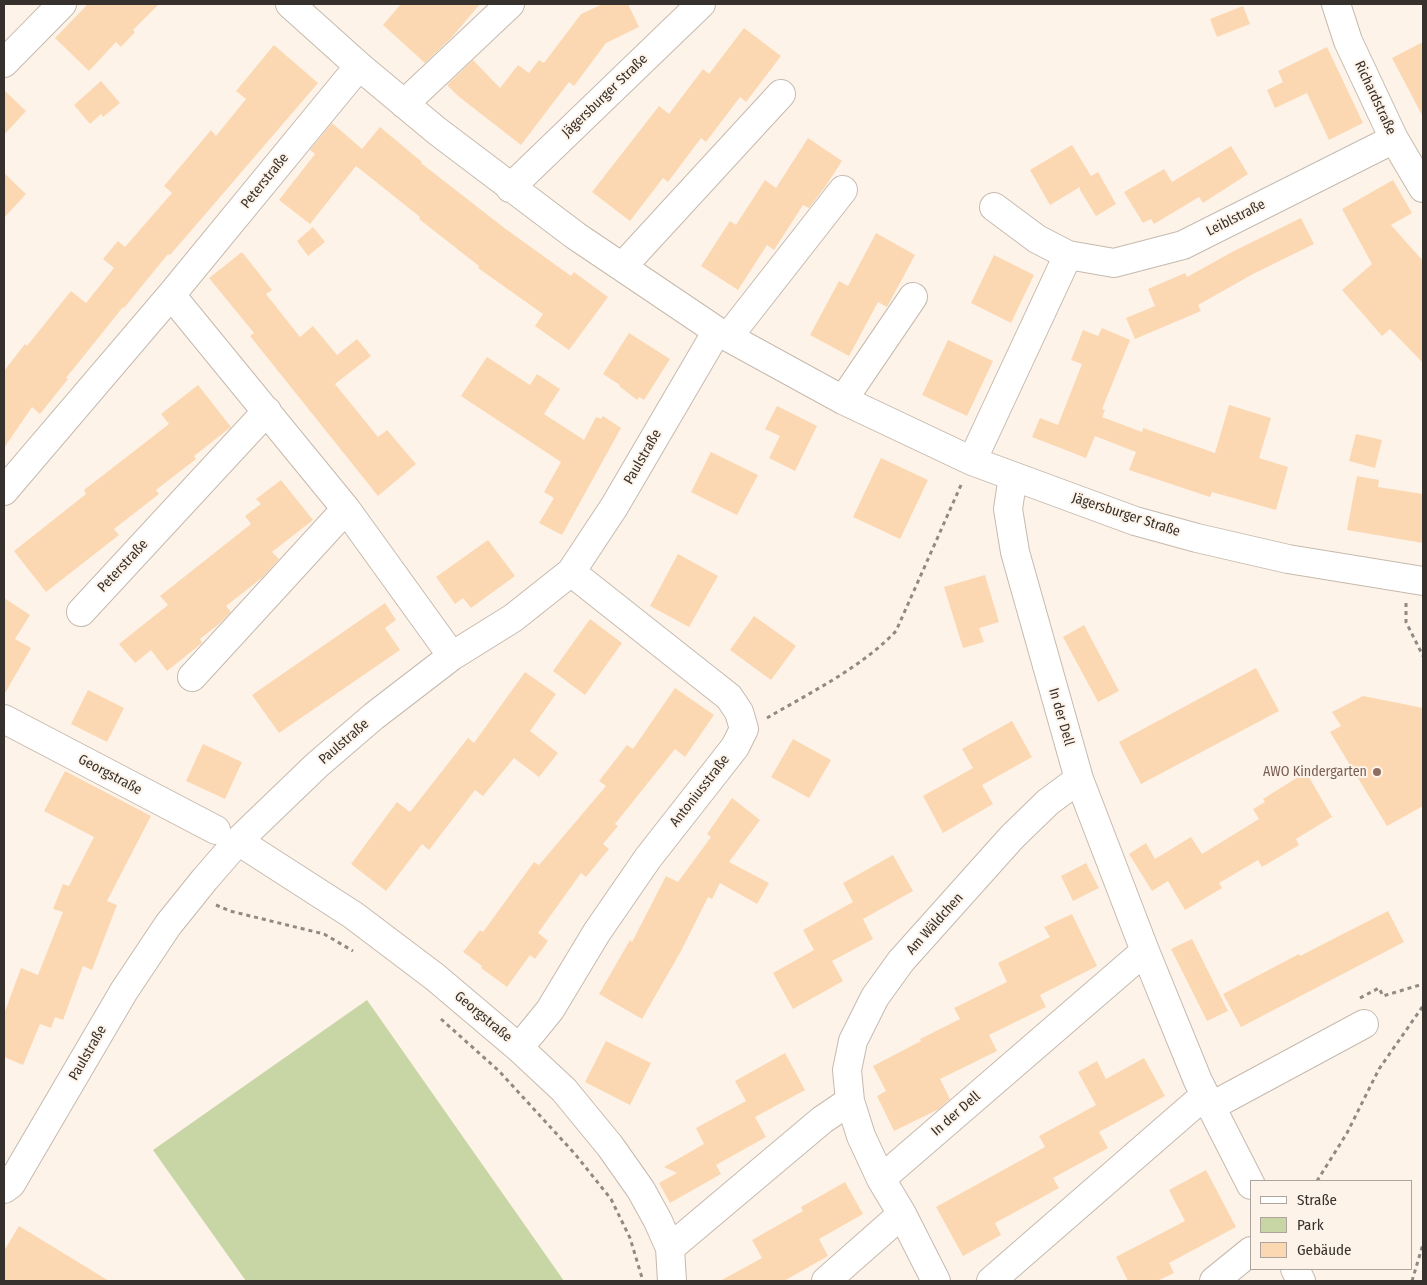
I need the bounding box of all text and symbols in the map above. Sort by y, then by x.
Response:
street label: Jägersburger Straße [559,51,651,141]
street label: Richardstraße [1351,58,1399,138]
street label: Peterstraße [238,150,292,212]
street label: Leiblstraße [1204,196,1268,240]
street label: Paulstraße [621,426,665,488]
street label: Jägersburger Straße [1070,490,1182,540]
street label: Peterstraße [94,536,152,596]
street label: In der Dell [1045,686,1077,748]
street label: Paulstraße [316,716,372,768]
street label: Georgstraße [75,751,145,799]
street label: Antoniusstraße [667,752,733,830]
place label: AWO Kindergarten [1263,764,1367,780]
marker: AWO Kindergarten [1371,766,1383,778]
street label: Am Wäldchen [903,890,967,958]
street label: Georgstraße [451,988,515,1046]
street label: Paulstraße [66,1022,110,1084]
street label: In der Dell [928,1088,984,1140]
legend [1250,1180,1412,1270]
text: Straße [1297,1191,1337,1209]
text: Park [1297,1216,1324,1234]
text: Gebäude [1297,1241,1352,1259]

